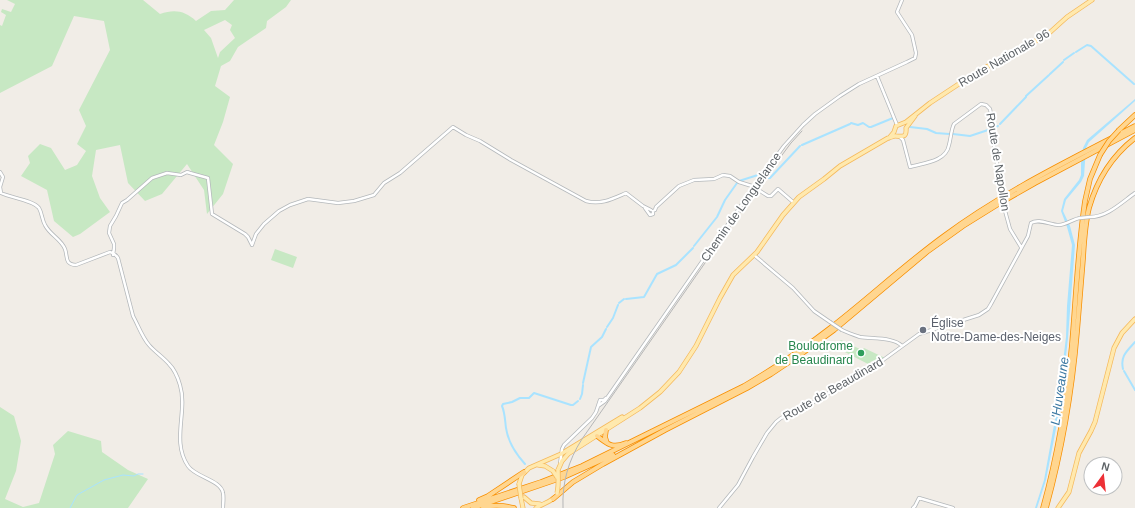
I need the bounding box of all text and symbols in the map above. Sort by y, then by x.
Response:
street label: Route Nationale 96 [956,26,1052,90]
street label: Route de Napollon [983,112,1013,212]
street label: Chemin de Longuelance [698,149,784,264]
place label: Église Notre-Dame-des-Neiges [931,315,1061,344]
marker: Église Notre-Dame-des-Neiges [918,325,928,335]
place label: Boulodrome de Beaudinard [775,339,853,367]
marker: Boulodrome de Beaudinard [856,348,866,358]
street label: Route de Beaudinard [780,355,886,423]
water label: L'Huveaune [1047,356,1072,426]
north arrow [1083,456,1123,496]
text: N [1100,460,1111,473]

